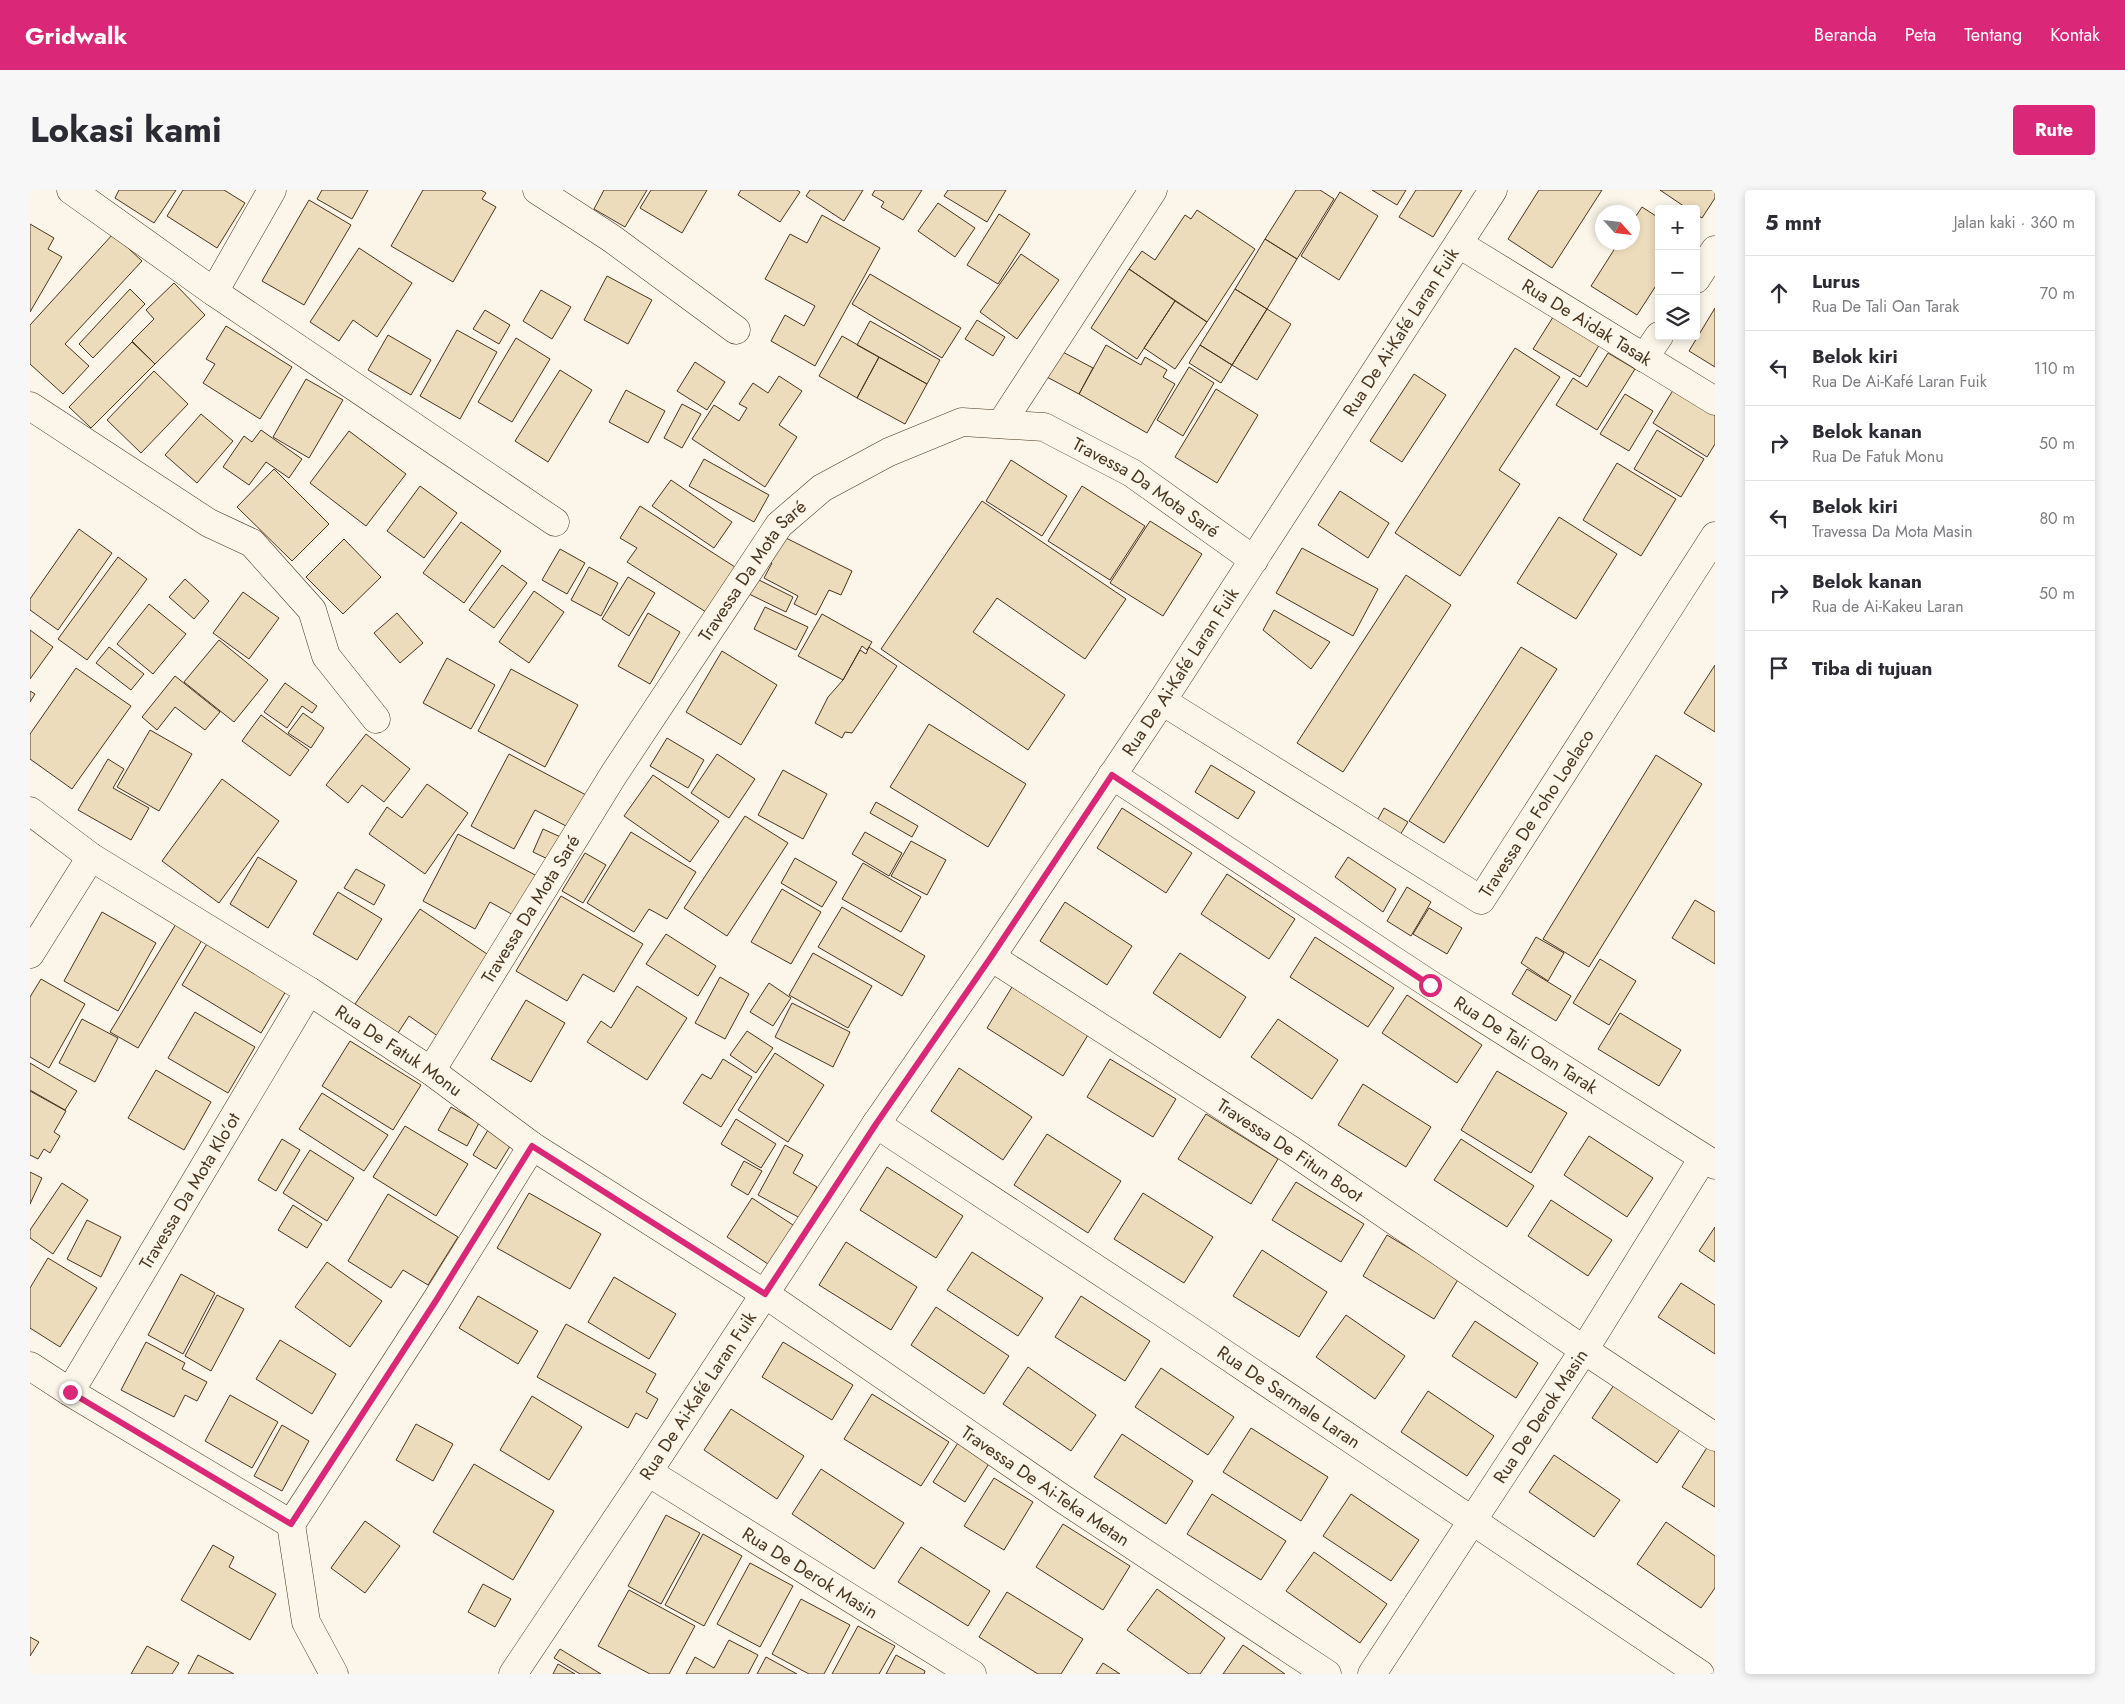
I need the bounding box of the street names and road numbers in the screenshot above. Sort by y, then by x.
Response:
street label: Rua De Ai-Kafé Laran Fuik [1336,243,1465,422]
street label: Rua De Aidak Tasak [1517,273,1657,372]
street label: Travessa Da Mota Saré [1068,431,1225,544]
street label: Travessa Da Mota Saré [692,494,812,647]
street label: Rua De Ai-Kafé Laran Fuik [1116,582,1245,761]
street label: Travessa De Foho Loelaco [1473,724,1601,903]
street label: Travessa Da Mota Saré [475,830,586,988]
street label: Rua De Tali Oan Tarak [1449,990,1603,1100]
street label: Rua De Fatuk Monu [330,999,468,1103]
street label: Travessa De Fitun Boot [1212,1093,1369,1209]
street label: Travessa Da Mota Klo’ot [133,1107,247,1274]
street label: Rua De Ai-Kafé Laran Fuik [633,1306,763,1485]
street label: Rua De Sarmale Laran [1212,1340,1366,1455]
street label: Rua De Derok Masin [1487,1344,1594,1489]
street label: Travessa De Ai-Teka Metan [956,1420,1135,1553]
street label: Rua De Derok Masin [737,1521,883,1625]

